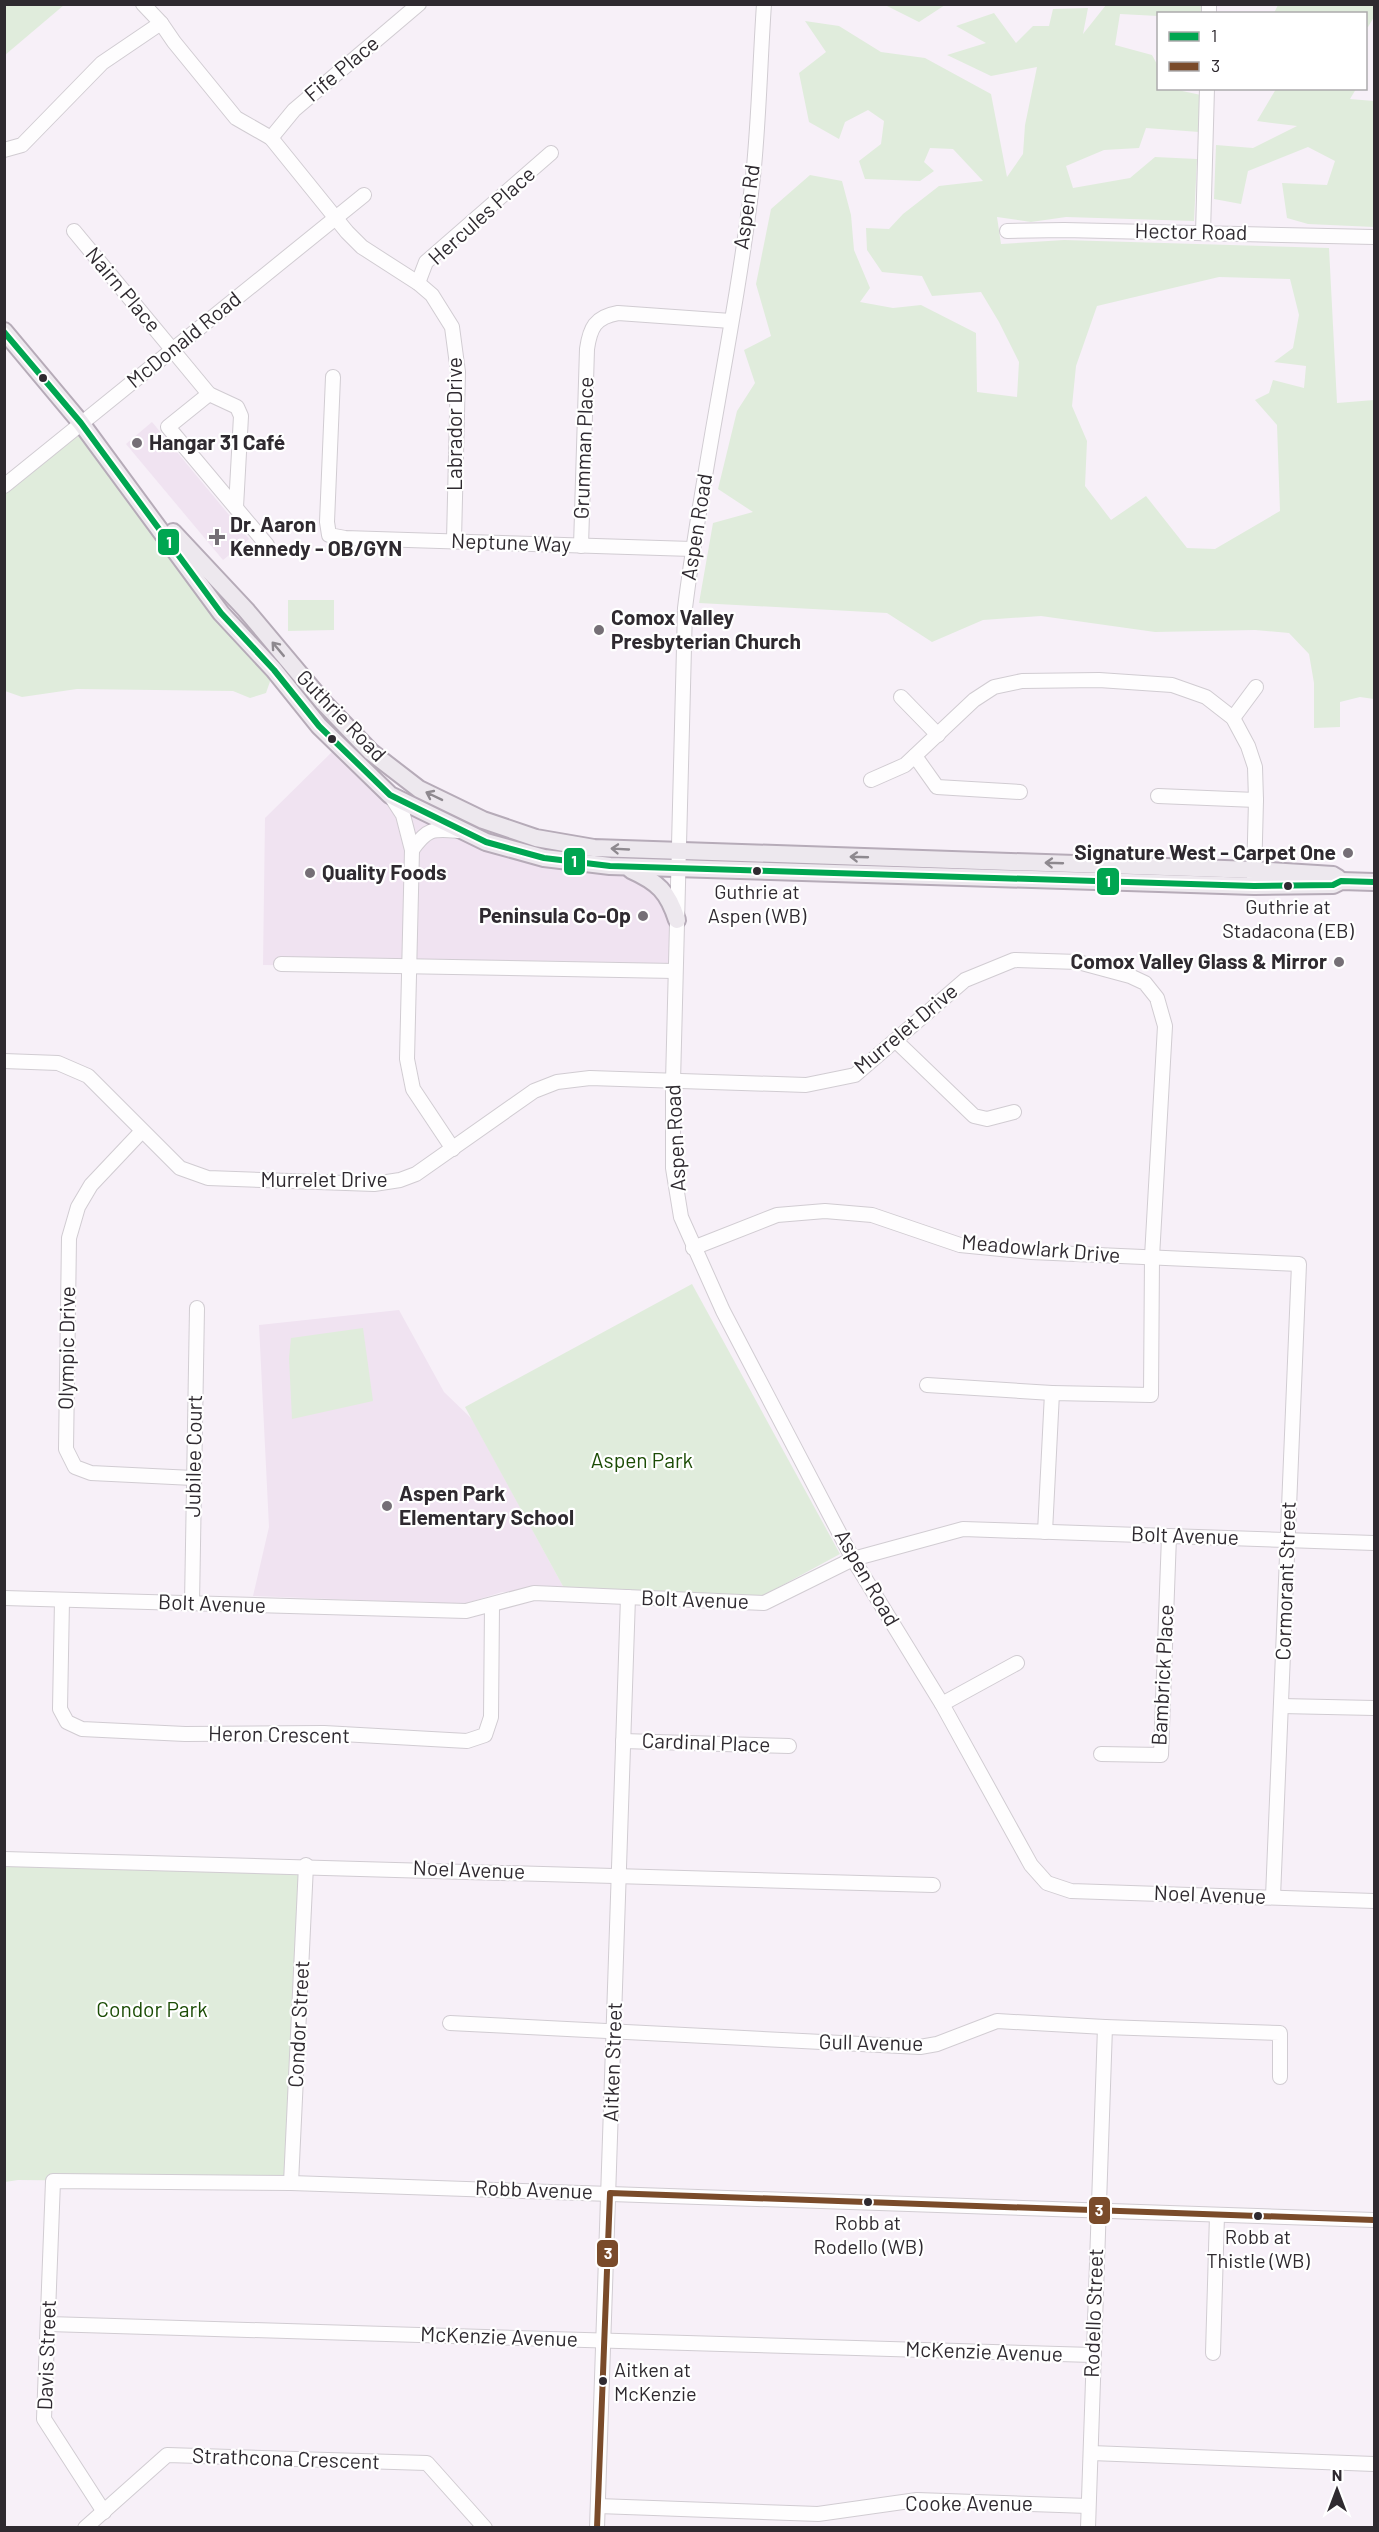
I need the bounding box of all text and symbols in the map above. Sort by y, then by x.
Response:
legend [1157,12,1367,90]
text: 1 [1211,24,1217,46]
street label: Fife Place [299,30,383,106]
text: 3 [1211,54,1220,76]
street label: Hercules Place [423,160,539,269]
street label: Aspen Rd [727,163,764,251]
street label: Hector Road [1134,217,1248,244]
street label: Nairn Place [81,241,167,337]
street label: McDonald Road [121,285,245,392]
street label: Labrador Drive [441,357,466,491]
unlabelled marker [37,372,49,384]
street label: Grumman Place [568,376,597,520]
place label: Hangar 31 Café [149,429,285,454]
marker: Hangar 31 Café [130,436,144,450]
street label: Aspen Road [675,472,716,582]
place label: Dr. Aaron Kennedy - OB/GYN [230,511,402,560]
street label: Neptune Way [451,527,572,556]
line badge: 1 [157,528,180,556]
marker: Dr. Aaron Kennedy - OB/GYN [208,528,226,546]
text: 1 [166,532,172,551]
place label: Comox Valley Presbyterian Church [611,604,801,653]
marker: Comox Valley Presbyterian Church [592,623,606,637]
one-way arrow [272,641,285,657]
street label: Guthrie Road [292,664,392,766]
unlabelled marker [326,733,338,745]
one-way arrow [425,790,443,802]
place label: Signature West - Carpet One [1074,839,1336,864]
one-way arrow [610,843,630,854]
marker: Signature West - Carpet One [1341,846,1355,860]
line badge: 1 [563,847,586,876]
text: 1 [571,851,577,870]
one-way arrow [850,852,870,863]
one-way arrow [1045,858,1065,869]
place label: Quality Foods [322,859,447,884]
marker: Guthrie at Aspen (WB) [751,865,763,877]
marker: Quality Foods [303,866,317,880]
line badge: 1 [1096,867,1120,896]
text: 1 [1105,871,1111,890]
place label: Guthrie at Aspen (WB) [708,879,807,927]
marker: Guthrie at Stadacona (EB) [1282,880,1294,892]
place label: Guthrie at Stadacona (EB) [1222,894,1355,942]
place label: Peninsula Co-Op [479,902,631,927]
marker: Peninsula Co-Op [636,909,650,923]
place label: Comox Valley Glass & Mirror [1071,948,1327,973]
marker: Comox Valley Glass & Mirror [1332,955,1346,969]
street label: Murrelet Drive [848,977,962,1078]
street label: Aspen Road [659,1084,690,1192]
street label: Murrelet Drive [260,1166,388,1191]
street label: Meadowlark Drive [961,1228,1122,1267]
street label: Olympic Drive [52,1286,79,1410]
street label: Jubilee Court [179,1394,206,1517]
park label: Aspen Park [591,1447,693,1472]
place label: Aspen Park Elementary School [399,1480,574,1529]
marker: Aspen Park Elementary School [380,1499,394,1513]
street label: Cormorant Street [1269,1501,1300,1661]
street label: Bolt Avenue [1131,1520,1239,1549]
street label: Aspen Road [831,1524,906,1630]
street label: Bolt Avenue [641,1584,749,1613]
street label: Bolt Avenue [158,1588,266,1617]
street label: Bambrick Place [1145,1604,1178,1746]
street label: Heron Crescent [208,1720,350,1747]
street label: Cardinal Place [641,1727,771,1756]
street label: Noel Avenue [412,1854,526,1883]
street label: Noel Avenue [1153,1879,1267,1908]
street label: Condor Street [282,1960,313,2088]
park label: Condor Park [96,1996,208,2021]
street label: Aitken Street [597,2002,626,2122]
street label: Gull Avenue [818,2028,924,2055]
street label: Robb Avenue [475,2174,593,2203]
marker: Robb at Rodello (WB) [862,2196,874,2208]
line badge: 3 [1088,2196,1111,2225]
text: 3 [1095,2200,1103,2219]
place label: Robb at Rodello (WB) [813,2210,923,2258]
marker: Robb at Thistle (WB) [1252,2210,1264,2222]
place label: Robb at Thistle (WB) [1206,2224,1311,2272]
line badge: 3 [596,2239,619,2268]
text: 3 [604,2243,612,2262]
street label: Rodello Street [1078,2248,1107,2378]
street label: Davis Street [31,2299,60,2411]
street label: McKenzie Avenue [420,2320,578,2351]
street label: McKenzie Avenue [905,2335,1063,2366]
place label: Aitken at McKenzie [614,2357,697,2405]
marker: Aitken at McKenzie [597,2375,609,2387]
street label: Strathcona Crescent [192,2442,380,2473]
north arrow [1307,2460,1367,2520]
text: N [1332,2465,1342,2484]
street label: Cooke Avenue [905,2490,1033,2515]

